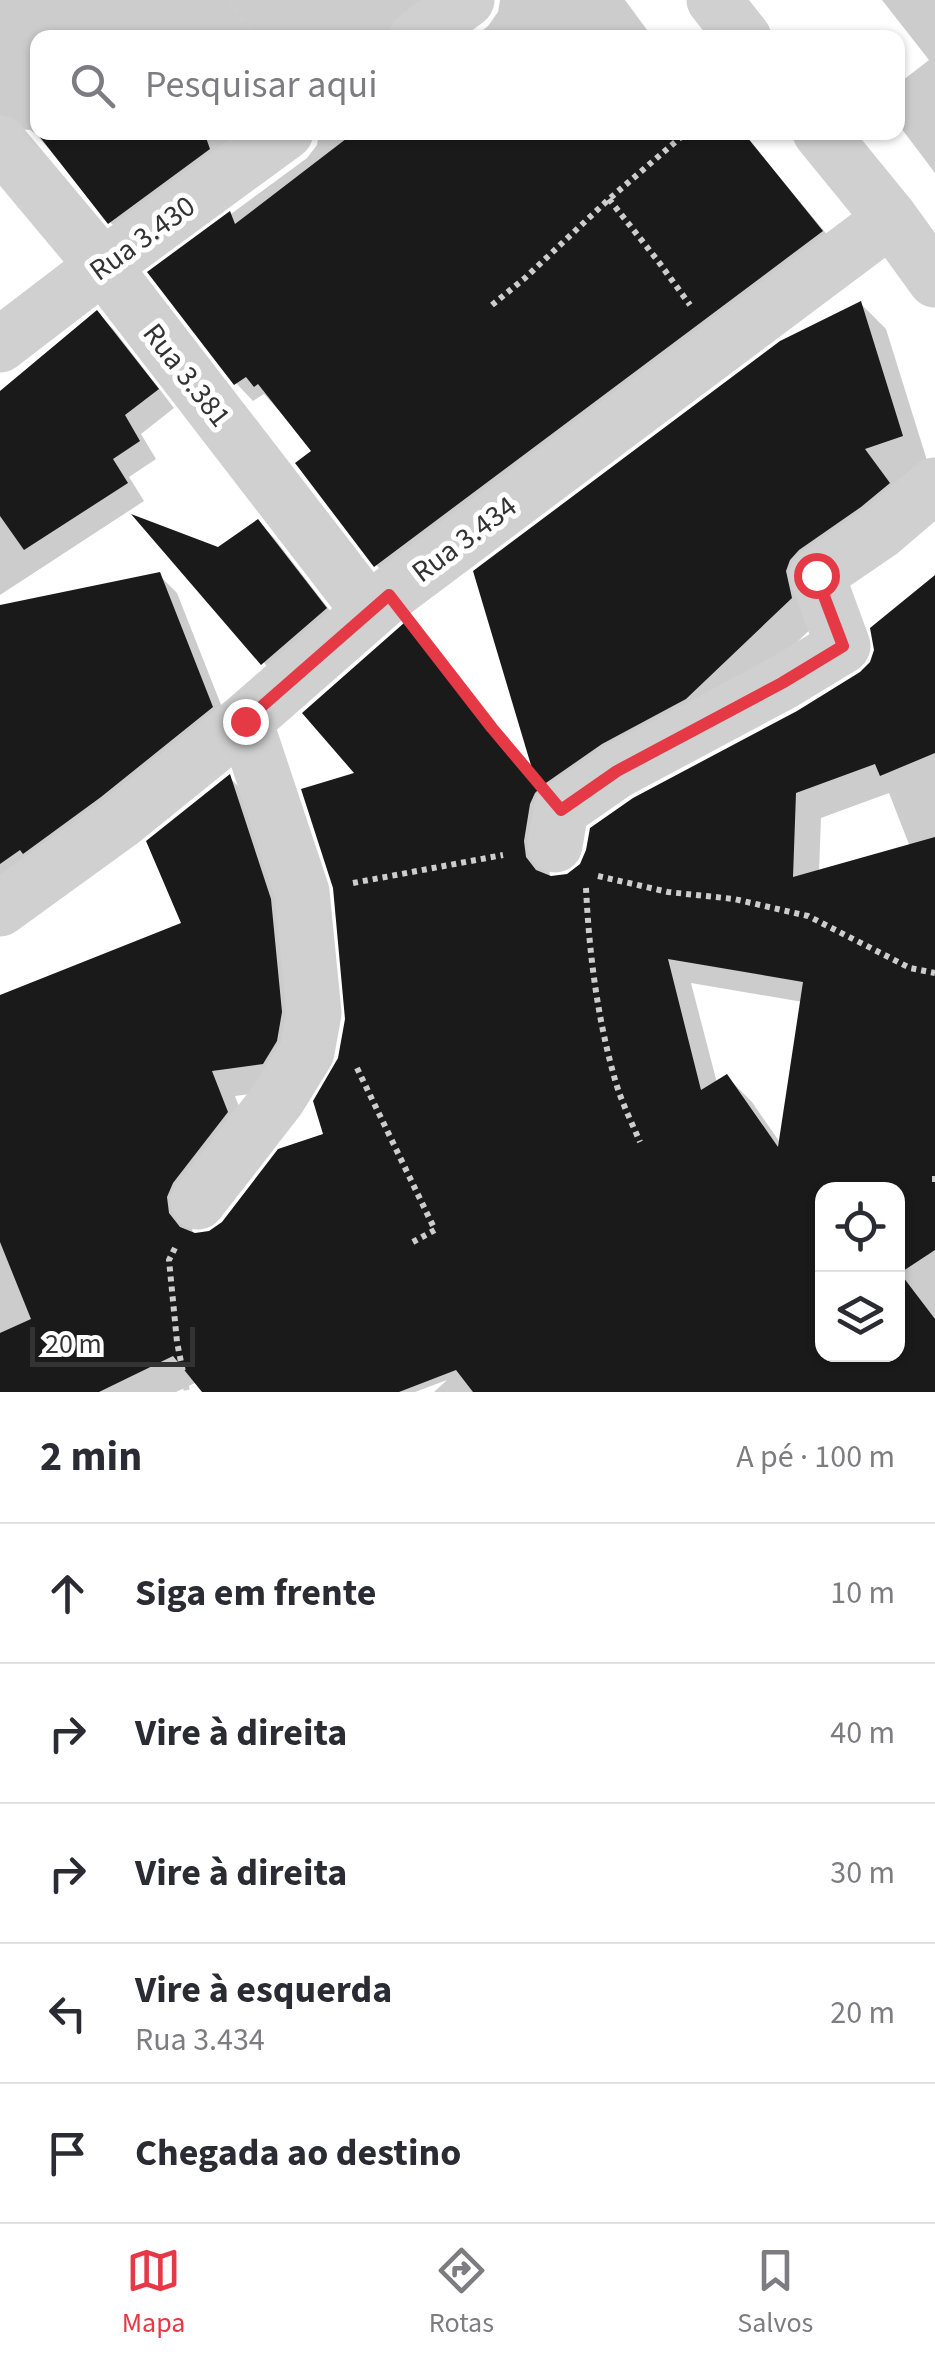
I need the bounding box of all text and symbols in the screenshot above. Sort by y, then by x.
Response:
search box [30,30,905,140]
icon: search [65,58,120,113]
text: Pesquisar aqui [145,58,378,112]
street label: Rua 3.430 [80,185,204,292]
street label: Rua 3.381 [132,314,241,436]
street label: Rua 3.434 [403,486,526,593]
route start [794,553,840,599]
route end [223,699,269,745]
map controls [815,1182,905,1362]
button: locate [815,1182,905,1272]
button: layers [815,1272,905,1362]
scale bar [30,1322,195,1366]
text: 20 m [45,1324,102,1364]
text: 2 min [40,1427,142,1487]
text: A pé · 100 m [736,1434,895,1480]
icon: ahead [40,1566,95,1621]
text: Siga em frente [135,1566,376,1620]
text: 10 m [830,1570,895,1616]
icon: right [40,1706,95,1761]
text: Vire à direita [135,1706,347,1760]
text: 40 m [830,1710,895,1756]
icon: right [40,1846,95,1901]
text: Vire à direita [135,1846,347,1900]
text: 30 m [830,1850,895,1896]
text: Vire à esquerda [135,1963,392,2017]
icon: left [40,1986,95,2041]
text: 20 m [830,1990,895,2036]
text: Rua 3.434 [135,2017,265,2063]
icon: arrive [40,2126,95,2181]
text: Chegada ao destino [135,2126,461,2180]
tab: Mapa [122,2243,185,2343]
tab: Rotas [429,2243,494,2343]
tab: Salvos [737,2243,813,2343]

